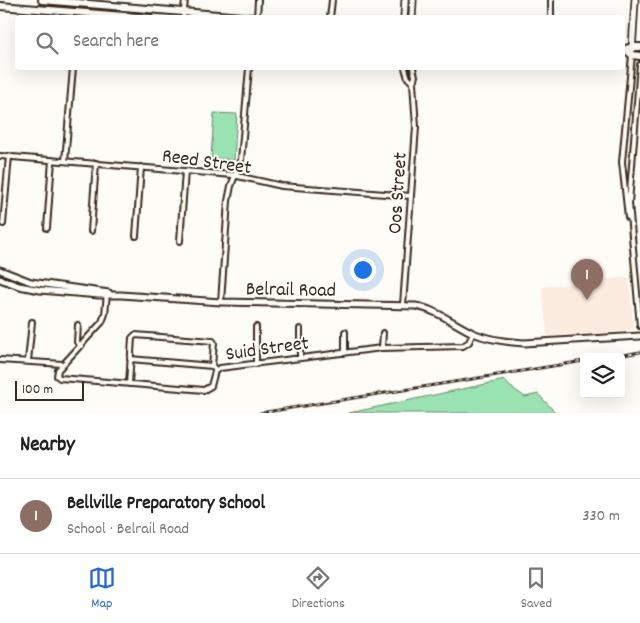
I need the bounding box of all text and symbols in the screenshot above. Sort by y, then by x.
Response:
search box [15,15,625,70]
icon: search [33,29,61,57]
text: Search here [73,29,159,56]
street label: Reed Street [160,143,253,183]
street label: Oos Street [382,151,416,235]
your location [350,257,376,283]
pin: 1 [571,259,603,300]
street label: Belrail Road [246,276,336,306]
street label: Suid Street [224,330,311,370]
map controls [580,353,625,398]
button: layers [580,353,625,398]
scale bar [15,378,84,401]
text: 100 m [22,380,53,400]
text: Nearby [20,431,75,461]
text: Bellville Preparatory School [67,491,265,518]
text: 1 [34,505,38,528]
text: 330 m [582,505,620,528]
text: School · Belrail Road [67,518,189,541]
tab: Map [88,564,116,614]
tab: Directions [292,564,345,614]
tab: Saved [521,564,552,614]

